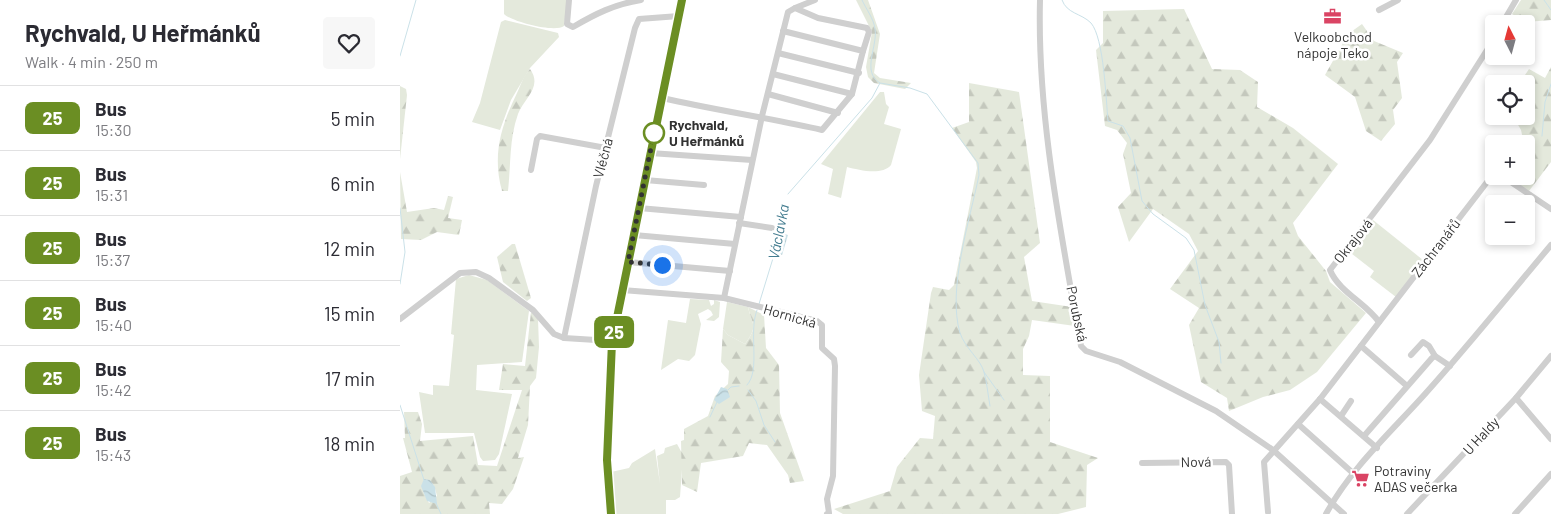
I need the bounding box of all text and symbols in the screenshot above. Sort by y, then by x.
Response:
office icon: Velkoobchod nápoje Teko [1323,7,1343,27]
north arrow [1485,15,1535,65]
map controls [1485,15,1535,245]
button: heart [323,17,375,69]
text: Rychvald, U Heřmánků [25,18,261,47]
place label: Velkoobchod nápoje Teko [1294,28,1372,61]
text: Walk · 4 min · 250 m [25,52,158,71]
button: locate [1485,75,1535,125]
text: Bus [95,97,127,120]
text: 25 [43,107,62,129]
text: 5 min [331,107,375,130]
place label: Rychvald, U Heřmánků [669,116,744,149]
text: 15:30 [95,120,132,139]
marker: Rychvald, U Heřmánků [643,122,665,144]
button: + [1485,135,1535,185]
street label: Vléčná [589,136,616,180]
text: Bus [95,162,127,185]
text: 25 [43,172,62,194]
text: 6 min [331,172,375,195]
text: 15:31 [95,185,128,204]
button: − [1485,195,1535,245]
water label: Václavka [764,203,792,261]
street label: Okrajová [1330,215,1376,266]
street label: Záchranářů [1408,215,1464,280]
text: Bus [95,227,127,250]
text: 25 [43,237,62,259]
text: 12 min [324,237,375,260]
text: 15:37 [95,250,130,269]
your location [650,253,675,278]
street label: Porubská [1063,284,1092,343]
text: Bus [95,292,127,315]
street label: Hornická [762,300,819,331]
text: 25 [43,302,62,324]
text: 15 min [324,302,375,325]
text: 15:40 [95,315,132,334]
line badge: 25 [592,316,636,348]
text: 25 [604,321,624,343]
text: Bus [95,357,127,380]
text: 25 [43,367,62,389]
text: 17 min [325,367,375,390]
text: 15:42 [95,380,132,399]
street label: U Haldy [1459,413,1503,458]
text: Bus [95,422,127,445]
text: 25 [43,432,62,454]
text: 18 min [324,432,375,455]
text: 15:43 [95,445,131,464]
street label: Nová [1181,453,1211,470]
place label: Potraviny ADAS večerka [1374,462,1458,495]
supermarket icon: Potraviny ADAS večerka [1350,469,1370,489]

